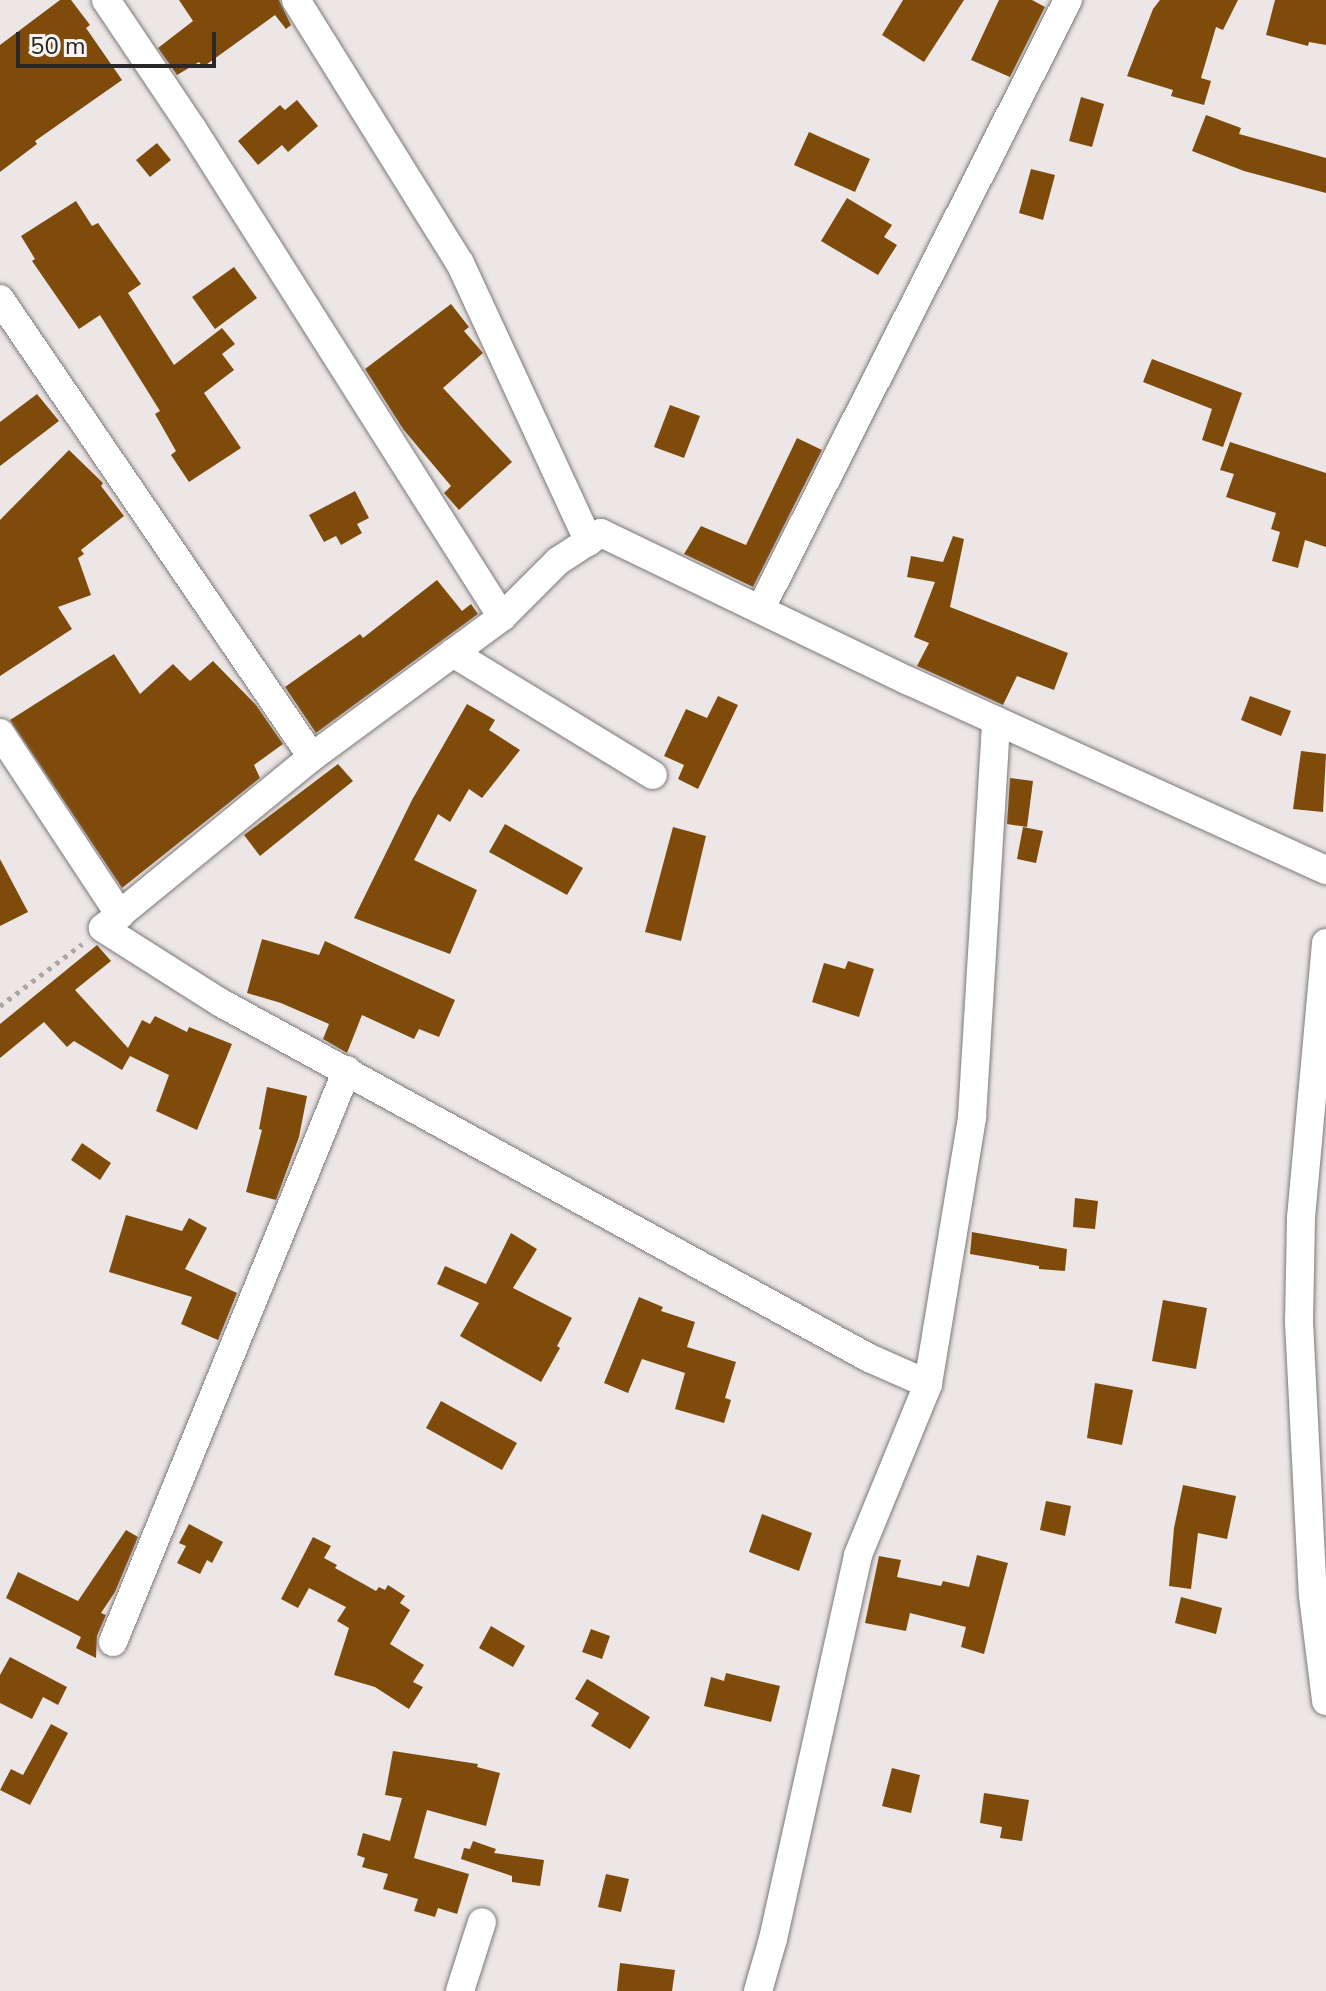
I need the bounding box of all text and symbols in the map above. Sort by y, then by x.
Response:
scale bar [20,16,220,66]
text: 50 m [30,30,86,62]

